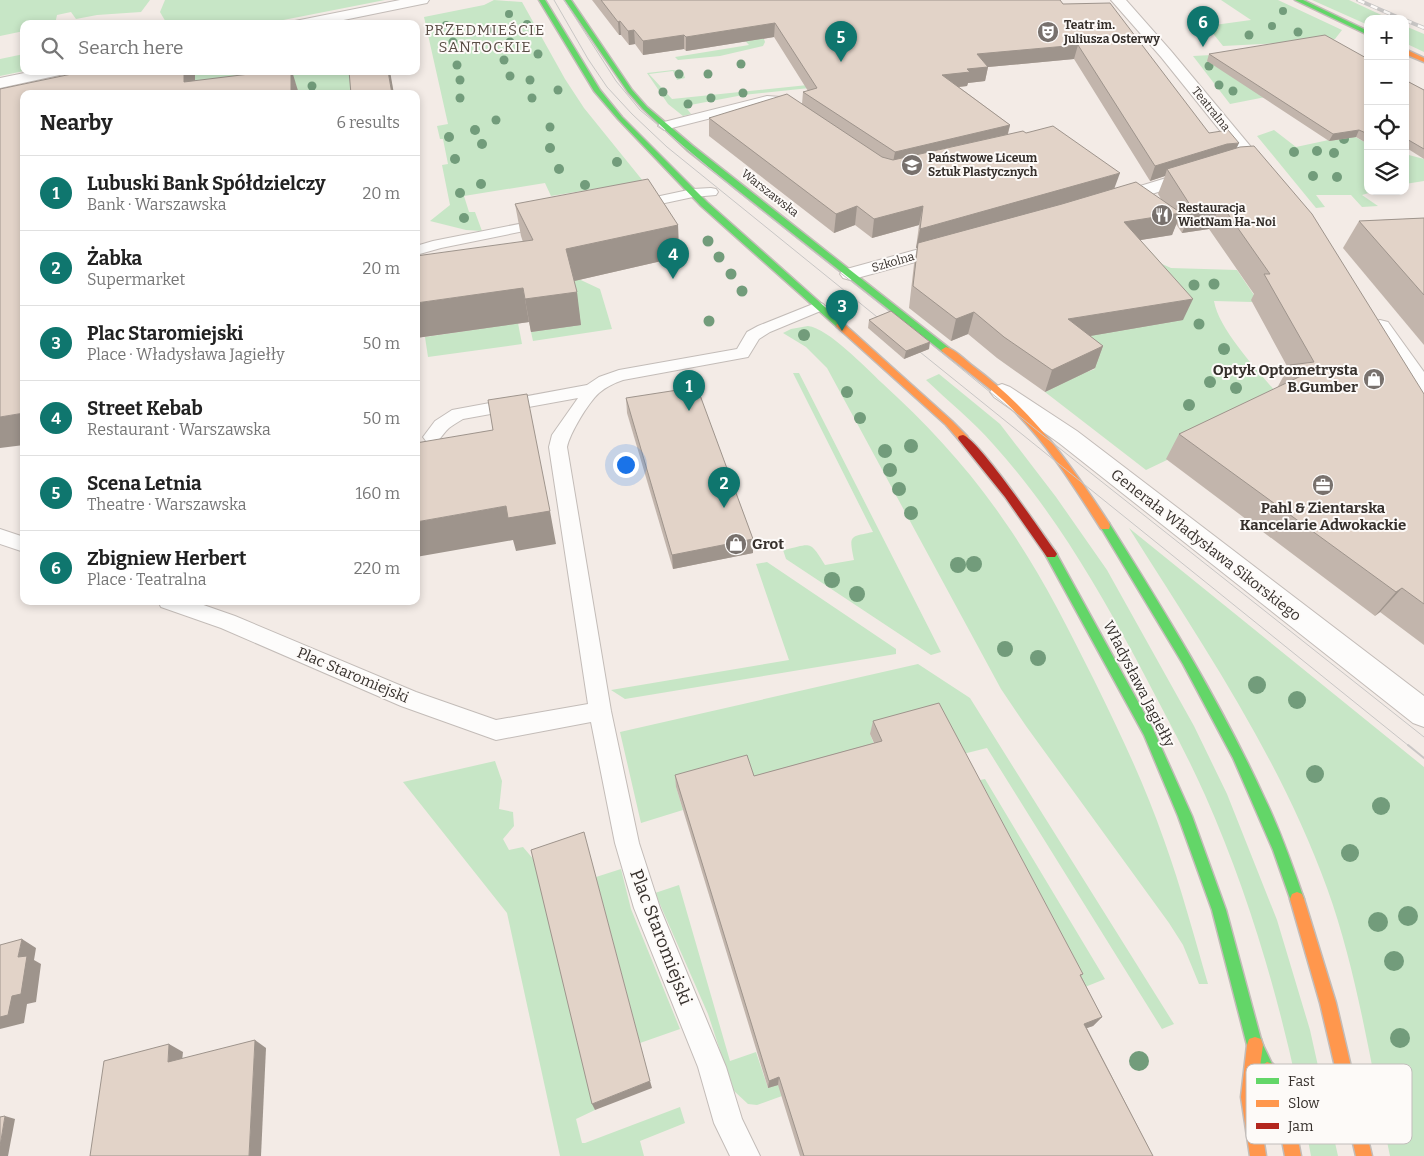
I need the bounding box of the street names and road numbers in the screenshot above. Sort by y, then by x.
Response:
street label: Teatralna [1189,84,1233,134]
street label: Warszawska [739,166,802,220]
street label: Szkolna [870,249,916,275]
street label: Generała Władysława Sikorskiego [1107,465,1305,625]
street label: Władysława Jagiełły [1099,618,1179,750]
street label: Plac Staromiejski [294,643,412,707]
street label: Plac Staromiejski [625,866,697,1008]

